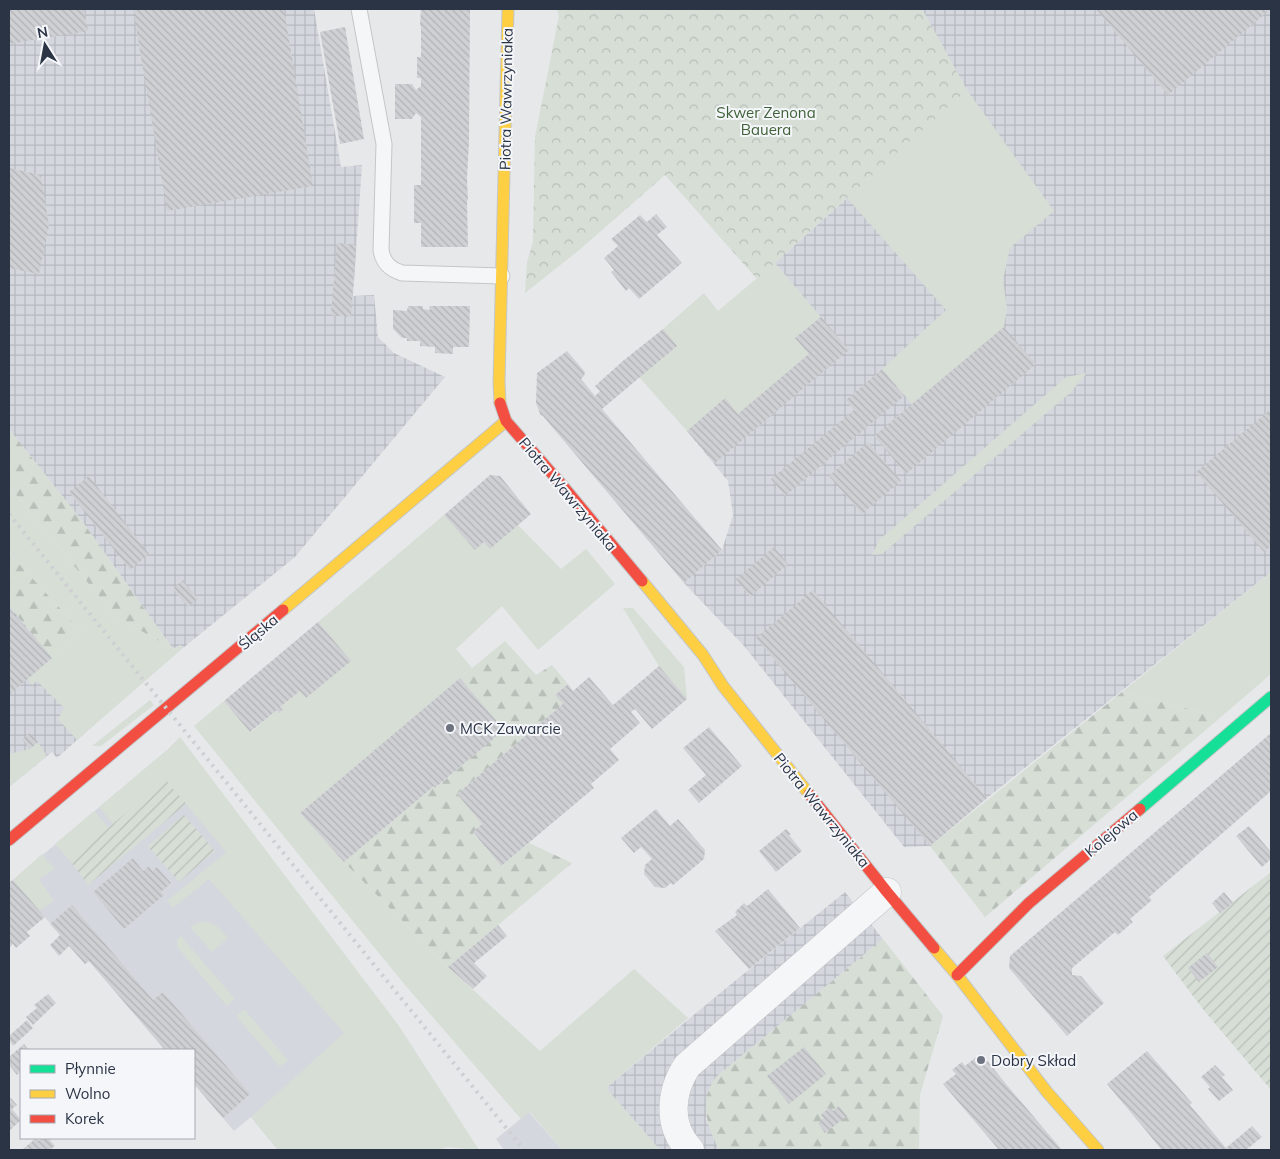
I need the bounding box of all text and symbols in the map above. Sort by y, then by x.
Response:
north arrow [20,20,70,70]
text: N [36,22,49,42]
street label: Piotra Wawrzyniaka [495,28,517,170]
park label: Skwer Zenona Bauera [716,103,816,139]
street label: Piotra Wawrzyniaka [515,433,621,555]
street label: Śląska [234,610,282,654]
place label: MCK Zawarcie [460,719,561,738]
marker: MCK Zawarcie [444,722,456,734]
street label: Piotra Wawrzyniaka [770,749,874,871]
street label: Kolejowa [1081,805,1141,861]
legend [20,1049,195,1139]
place label: Dobry Skład [991,1051,1076,1070]
marker: Dobry Skład [975,1054,987,1066]
text: Płynnie [65,1059,116,1078]
text: Wolno [65,1084,110,1103]
text: Korek [65,1109,104,1128]

